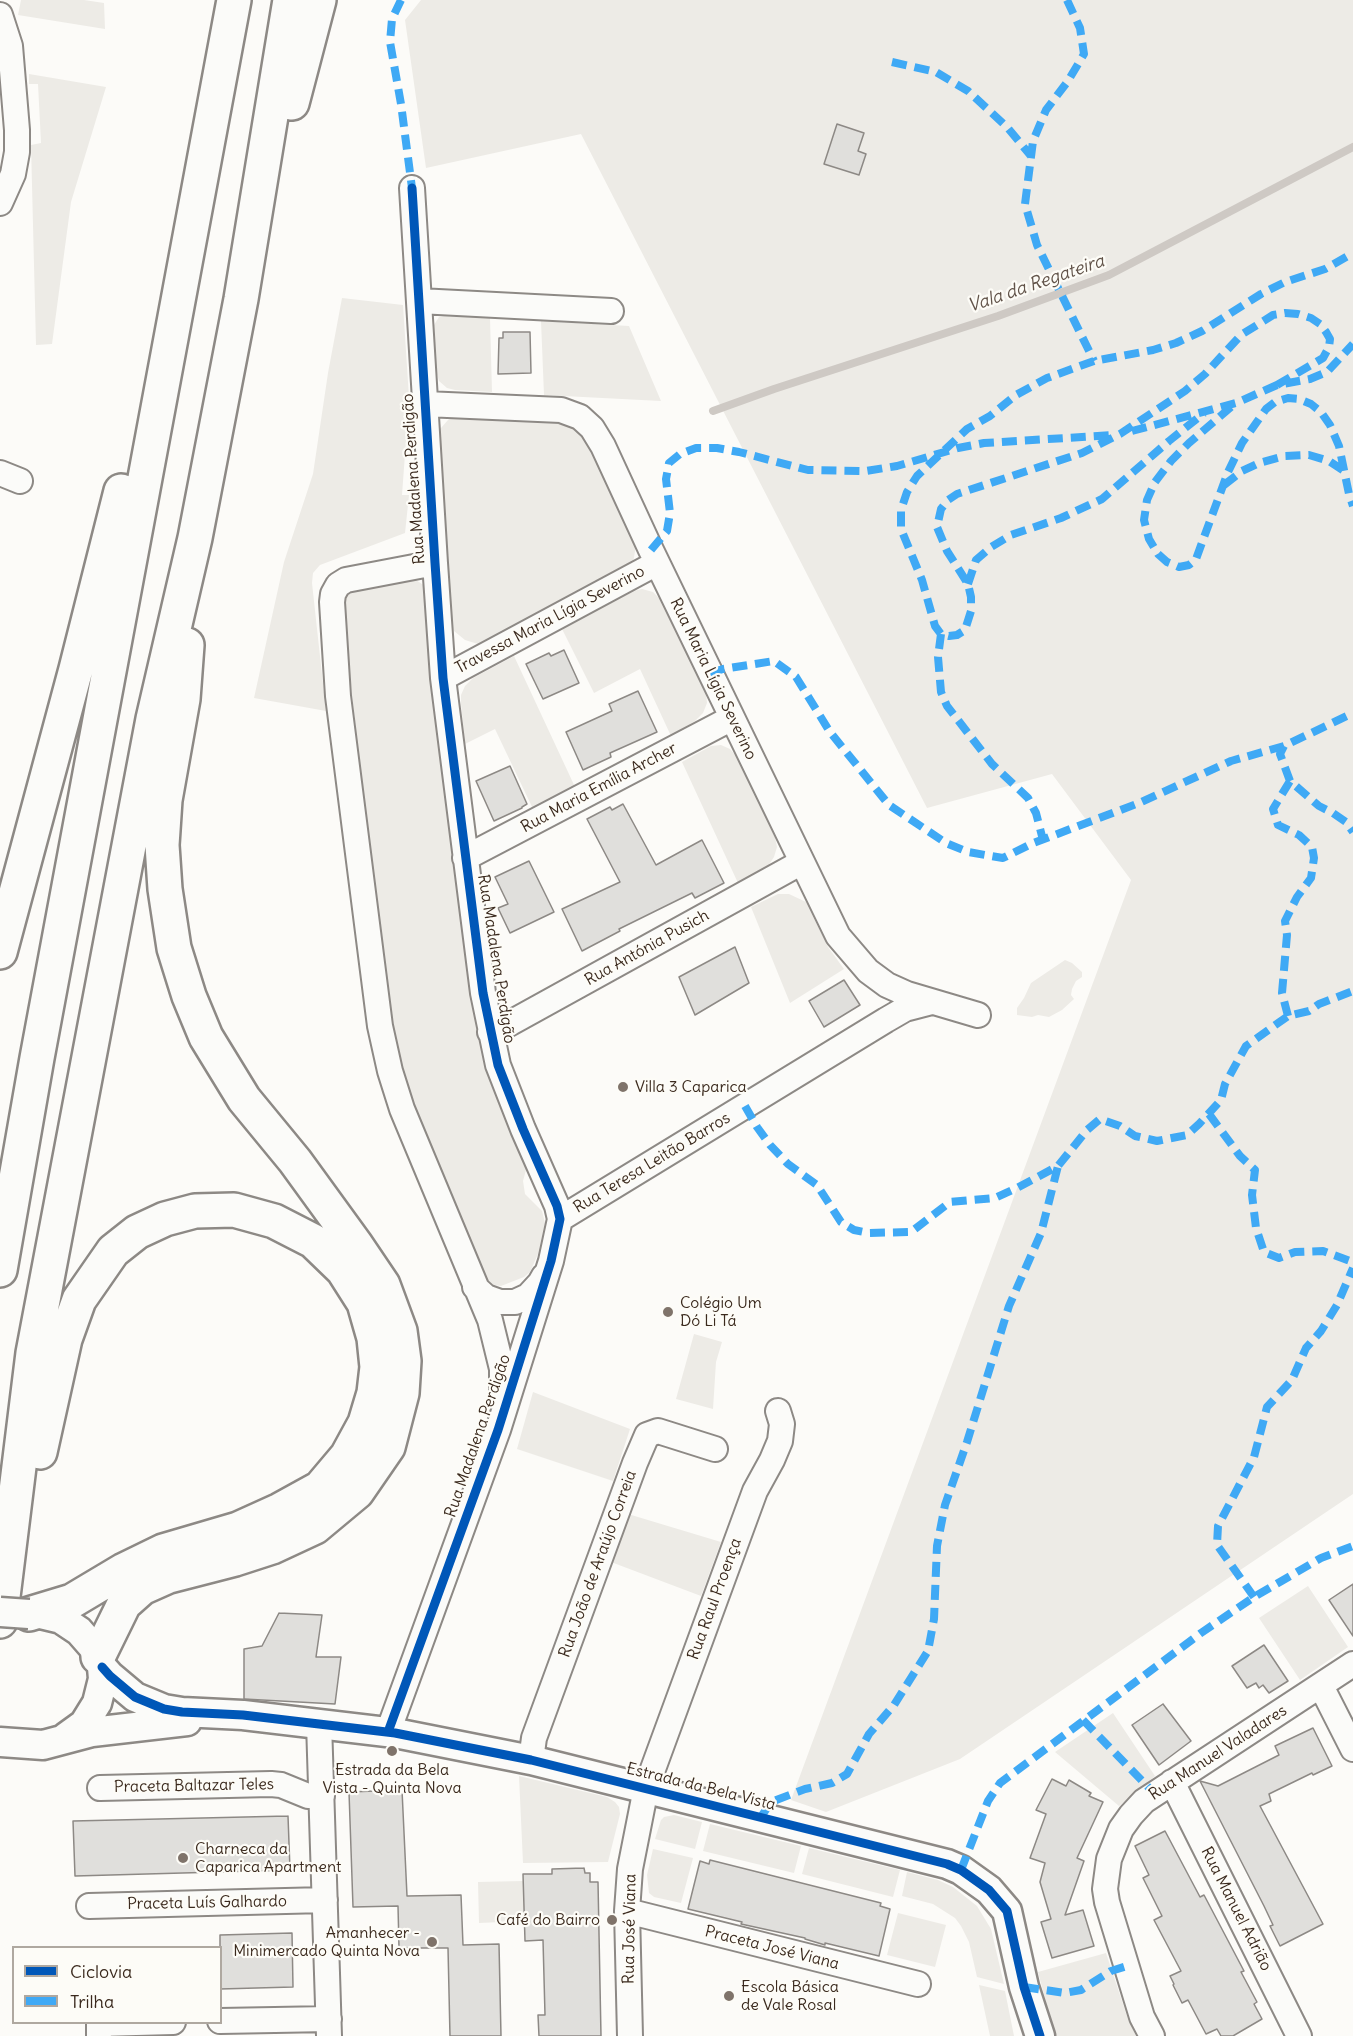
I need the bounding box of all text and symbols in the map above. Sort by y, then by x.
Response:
water label: Vala da Regateira [965,251,1107,317]
street label: Rua Madalena Perdigão [398,393,430,565]
street label: Travessa Maria Lígia Severino [452,562,648,678]
street label: Rua Maria Lígia Severino [665,595,761,763]
street label: Rua Maria Emília Archer [518,739,680,837]
street label: Rua Madalena Perdigão [473,873,519,1045]
street label: Rua Antónia Pusich [582,906,712,990]
place label: Villa 3 Caparica [635,1077,747,1097]
marker: Villa 3 Caparica [616,1080,630,1094]
street label: Rua Teresa Leitão Barros [570,1109,734,1217]
place label: Colégio Um Dó Li Tá [680,1293,762,1331]
marker: Colégio Um Dó Li Tá [661,1305,675,1319]
street label: Rua Madalena Perdigão [441,1352,515,1520]
street label: Rua João de Araújo Correia [555,1468,641,1660]
street label: Rua Raul Proença [684,1535,746,1663]
street label: Rua Manuel Valadares [1146,1701,1290,1805]
marker: Estrada da Bela Vista - Quinta Nova [385,1744,399,1758]
street label: Estrada da Bela Vista [624,1759,778,1815]
place label: Estrada da Bela Vista - Quinta Nova [322,1760,462,1798]
street label: Praceta Baltazar Teles [114,1775,274,1797]
place label: Charneca da Caparica Apartment [195,1839,341,1877]
street label: Rua Manuel Adrião [1196,1844,1276,1974]
marker: Charneca da Caparica Apartment [176,1851,190,1865]
street label: Rua José Viana [619,1874,641,1984]
street label: Praceta Luís Galhardo [127,1892,287,1914]
place label: Café do Bairro [496,1910,600,1930]
marker: Café do Bairro [605,1913,619,1927]
street label: Praceta José Viana [703,1922,841,1974]
place label: Amanhecer - Minimercado Quinta Nova [233,1923,420,1961]
marker: Amanhecer - Minimercado Quinta Nova [425,1935,439,1949]
legend [12,1946,222,2024]
text: Ciclovia [70,1960,132,1983]
place label: Escola Básica de Vale Rosal [741,1977,839,2015]
marker: Escola Básica de Vale Rosal [722,1989,736,2003]
text: Trilha [70,1990,114,2013]

